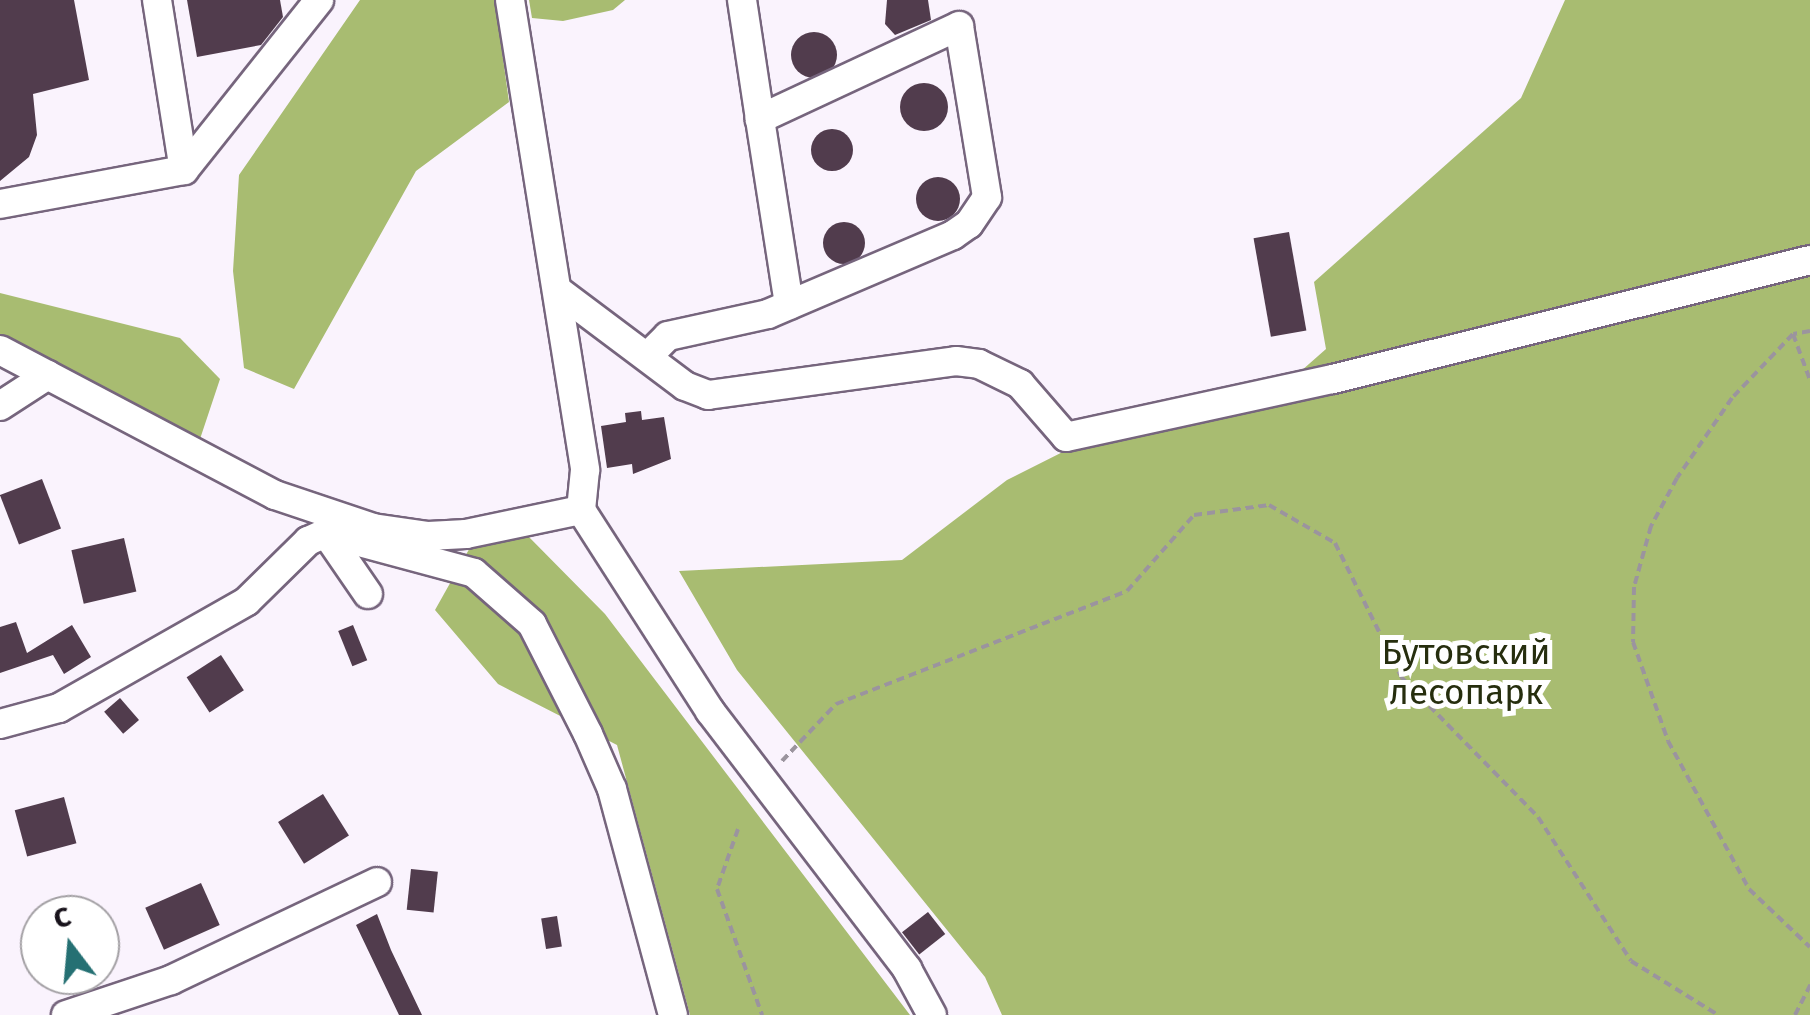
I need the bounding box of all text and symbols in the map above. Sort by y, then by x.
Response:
park label: Бутовский лесопарк [1381,631,1551,713]
north arrow [20,895,120,995]
text: С [50,900,74,936]

